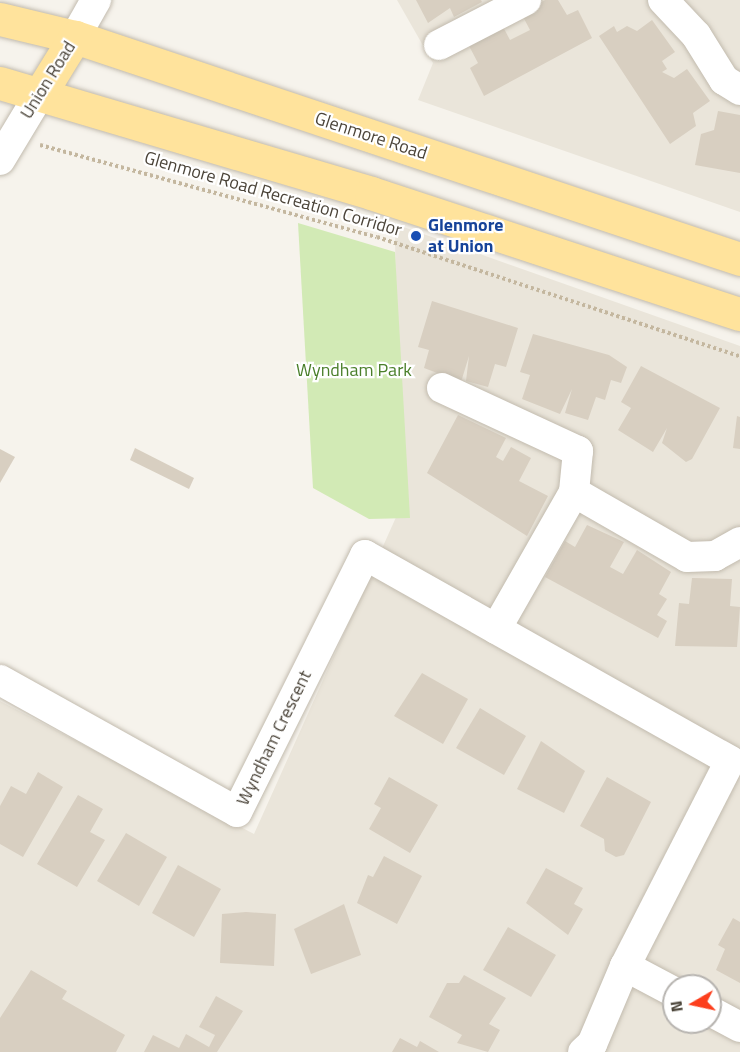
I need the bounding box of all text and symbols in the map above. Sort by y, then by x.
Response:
street label: Union Road [16,37,80,123]
street label: Glenmore Road [312,108,430,164]
street label: Glenmore Road Recreation Corridor [142,147,404,241]
place label: Glenmore at Union [428,215,504,258]
marker: Glenmore at Union [409,229,423,243]
park label: Wyndham Park [296,359,412,381]
street label: Wyndham Crescent [232,667,316,809]
north arrow [662,974,722,1034]
text: N [663,999,689,1014]

